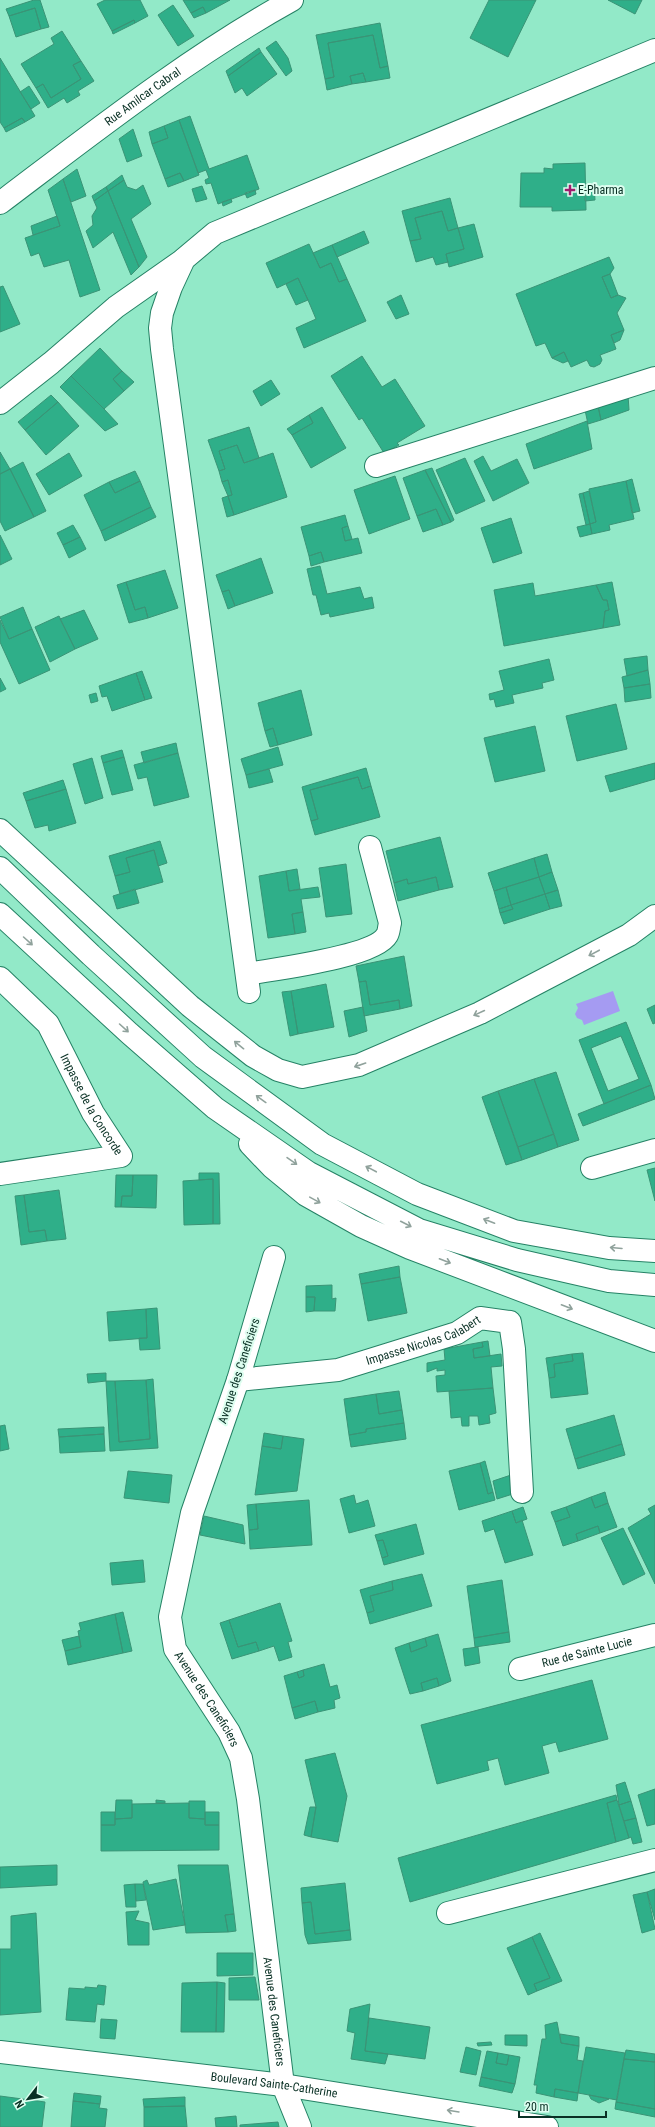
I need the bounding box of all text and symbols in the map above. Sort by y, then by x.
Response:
street label: Rue Amilcar Cabral [102,65,183,129]
place label: E-Pharma [578,183,624,197]
marker: E-Pharma [565,185,575,195]
one-way arrow [23,936,34,945]
one-way arrow [588,950,600,957]
one-way arrow [473,1010,485,1017]
one-way arrow [119,1024,129,1033]
one-way arrow [234,1041,245,1050]
street label: Impasse de la Concorde [57,1052,126,1158]
one-way arrow [354,1061,366,1069]
one-way arrow [256,1095,267,1103]
one-way arrow [286,1157,297,1165]
one-way arrow [365,1165,377,1172]
one-way arrow [309,1197,321,1205]
one-way arrow [484,1217,496,1225]
one-way arrow [399,1221,411,1228]
one-way arrow [610,1245,623,1252]
one-way arrow [439,1258,451,1266]
one-way arrow [560,1303,572,1311]
street label: Impasse Nicolas Calabert [364,1312,484,1368]
street label: Avenue des Caneficiers [215,1317,263,1425]
street label: Rue de Sainte Lucie [540,1634,634,1670]
street label: Avenue des Caneficiers [172,1649,242,1749]
street label: Avenue des Caneficiers [260,1956,288,2067]
street label: Boulevard Sainte-Catherine [210,2070,339,2101]
north arrow [8,2079,48,2119]
scale bar [519,2093,606,2119]
text: N [12,2097,27,2110]
text: 20 m [525,2100,549,2114]
one-way arrow [447,2107,460,2115]

